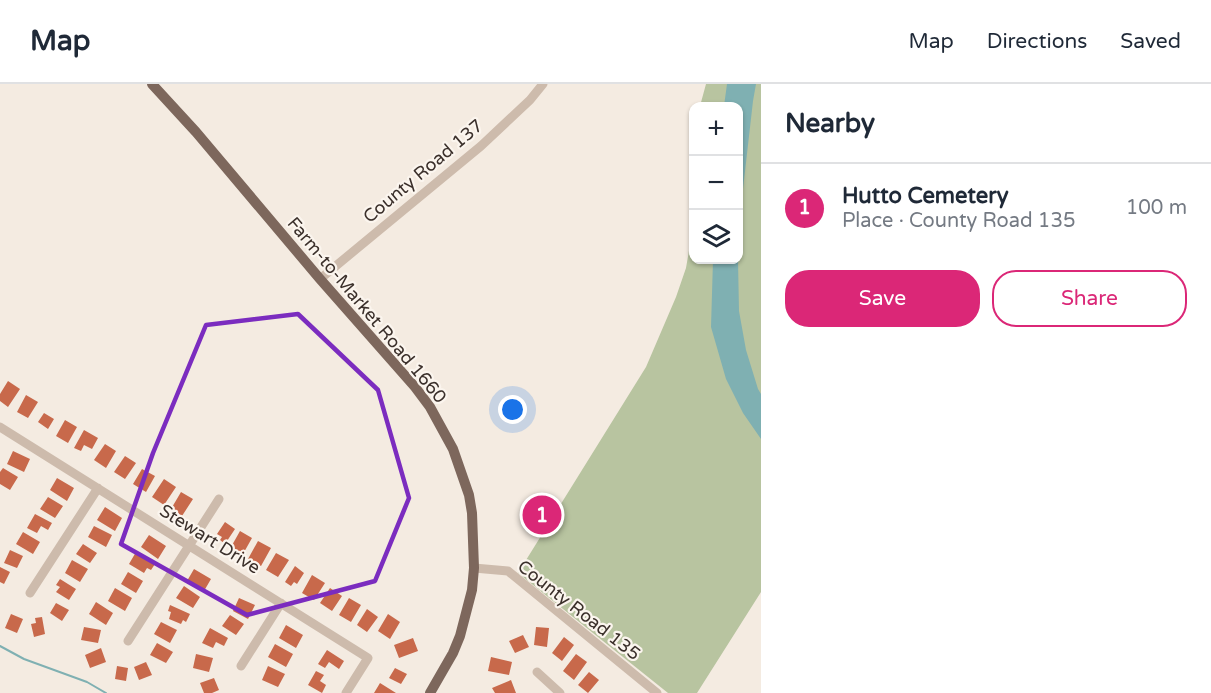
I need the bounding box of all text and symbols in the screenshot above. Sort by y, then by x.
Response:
text: Map [30,24,90,58]
text: Map [908,29,954,54]
text: Directions [987,29,1087,54]
text: Saved [1120,29,1181,54]
map controls [689,102,743,264]
button: + [689,102,743,156]
text: Nearby [785,108,875,139]
street label: County Road 137 [359,114,487,228]
button: − [689,156,743,210]
text: Hutto Cemetery [842,183,1008,209]
text: 1 [798,196,811,220]
text: 100 m [1126,196,1187,220]
text: Place · County Road 135 [842,209,1076,233]
button: layers [689,210,743,264]
street label: Farm-to-Market Road 1660 [283,212,451,408]
button: Save [785,270,980,327]
button: Share [992,270,1187,327]
your location [498,395,527,424]
pin: 1 [522,492,562,538]
street label: Stewart Drive [156,499,264,579]
street label: County Road 135 [513,555,645,665]

